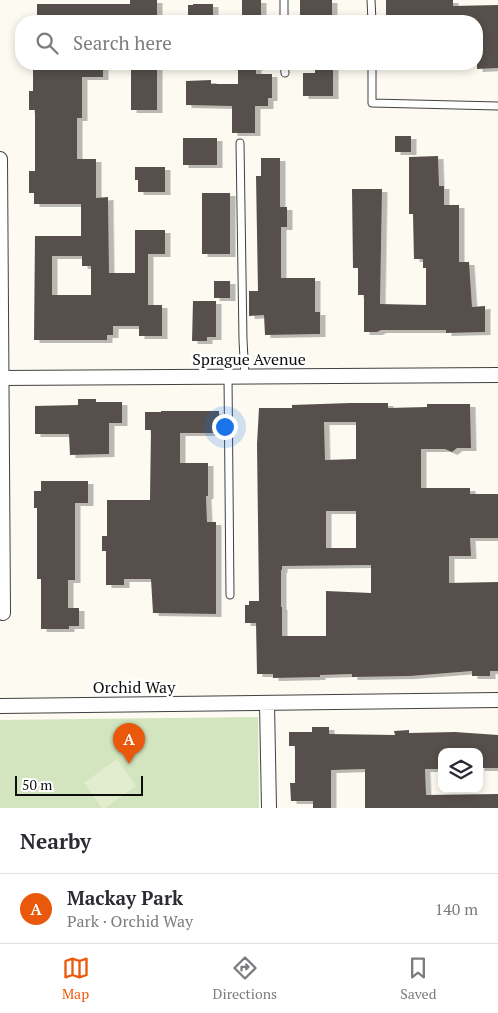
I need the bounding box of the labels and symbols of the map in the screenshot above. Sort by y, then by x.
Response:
street label: Sprague Avenue [192,348,306,370]
your location [212,414,238,440]
street label: Orchid Way [93,676,176,698]
pin: A [113,723,145,764]
scale bar [15,773,142,796]

